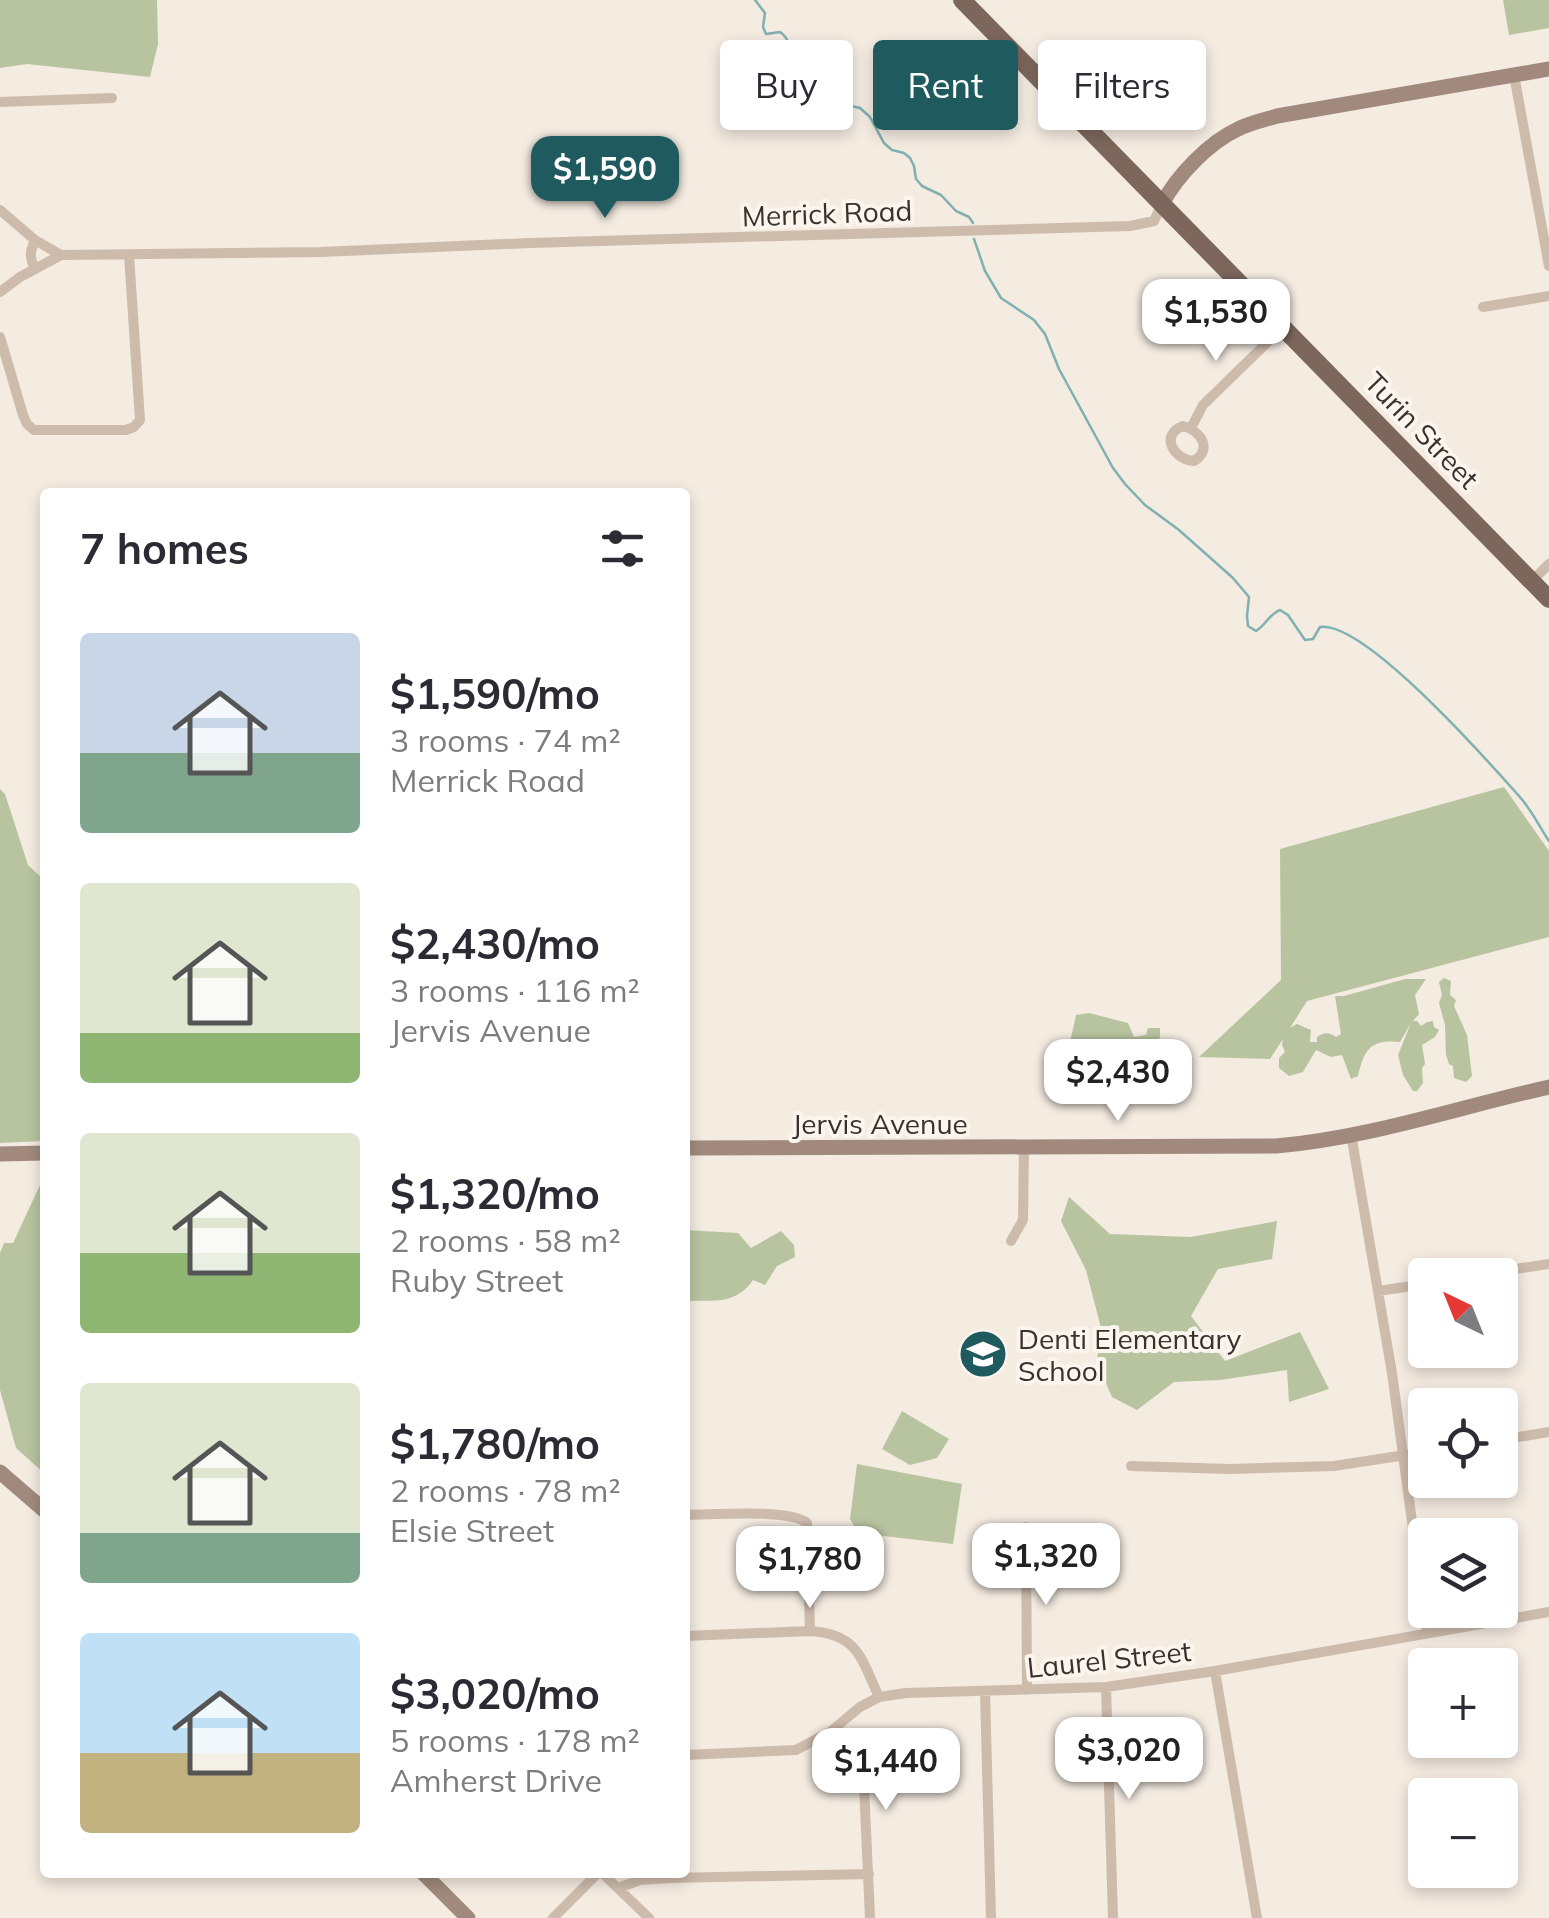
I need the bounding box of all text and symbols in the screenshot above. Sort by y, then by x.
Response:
chip: Buy [720,40,853,130]
chip: Rent [873,40,1018,130]
chip: Filters [1038,40,1206,130]
pin: $1,590 [524,136,686,221]
text: $1,590 [553,148,657,188]
street label: Merrick Road [741,193,913,233]
pin: $1,530 [1135,279,1297,364]
text: $1,530 [1164,291,1268,331]
street label: Turin Street [1358,364,1486,496]
icon: filters [595,521,650,576]
text: 7 homes [80,522,249,575]
text: $1,590/mo [390,667,600,720]
icon: home [160,673,280,793]
text: 3 rooms · 74 m² [390,720,621,760]
text: Merrick Road [390,760,585,800]
text: $2,430/mo [390,917,600,970]
icon: home [160,923,280,1043]
text: 3 rooms · 116 m² [390,970,640,1010]
text: Jervis Avenue [390,1010,591,1050]
pin: $2,430 [1037,1039,1199,1124]
text: $2,430 [1066,1051,1170,1091]
street label: Jervis Avenue [792,1106,968,1141]
text: $1,320/mo [390,1167,600,1220]
icon: home [160,1173,280,1293]
text: 2 rooms · 58 m² [390,1220,621,1260]
north arrow [1408,1258,1518,1368]
map controls [1408,1258,1518,1888]
text: Ruby Street [390,1260,563,1300]
place label: Denti Elementary School [1018,1321,1242,1388]
school or university icon: Denti Elementary School [957,1328,1009,1380]
button: locate [1408,1388,1518,1498]
text: $1,780/mo [390,1417,600,1470]
icon: home [160,1423,280,1543]
text: 2 rooms · 78 m² [390,1470,621,1510]
text: Elsie Street [390,1510,554,1550]
button: layers [1408,1518,1518,1628]
pin: $1,320 [965,1523,1127,1608]
pin: $1,780 [729,1526,891,1611]
text: $1,320 [994,1535,1098,1575]
text: $1,780 [758,1538,862,1578]
street label: Laurel Street [1025,1633,1193,1685]
button: + [1408,1648,1518,1758]
text: $3,020/mo [390,1667,600,1720]
icon: home [160,1673,280,1793]
pin: $3,020 [1048,1717,1210,1802]
text: 5 rooms · 178 m² [390,1720,640,1760]
pin: $1,440 [805,1728,967,1813]
text: $3,020 [1077,1729,1181,1769]
text: $1,440 [834,1740,938,1780]
text: Amherst Drive [390,1760,602,1800]
button: − [1408,1778,1518,1888]

